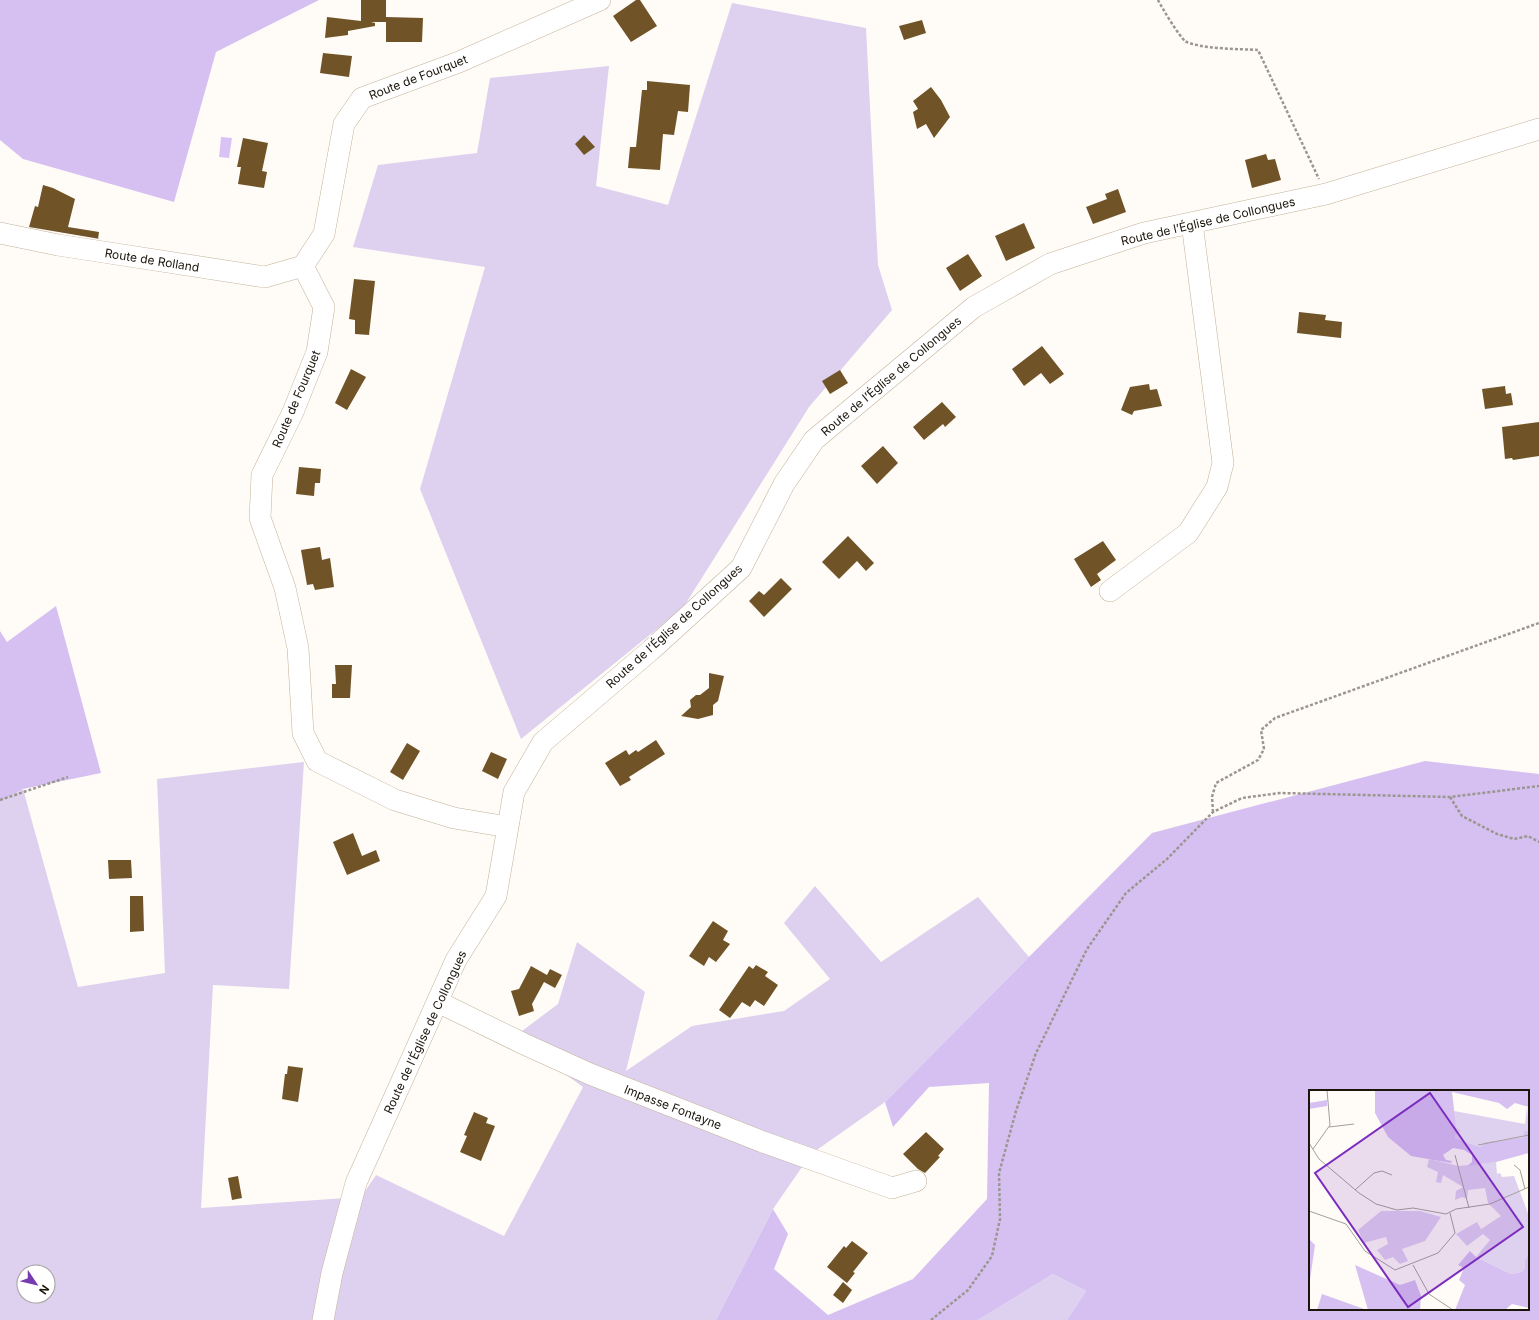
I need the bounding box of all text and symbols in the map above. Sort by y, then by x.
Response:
street label: Route de Fourquet [367,51,469,103]
street label: Route de l’Église de Collongues [1119,194,1297,248]
street label: Route de Rolland [104,245,200,275]
street label: Route de l’Église de Collongues [818,313,964,439]
street label: Route de Fourquet [269,348,323,450]
street label: Route de l’Église de Collongues [603,561,745,691]
street label: Route de l’Église de Collongues [380,948,470,1116]
street label: Impasse Fontayne [622,1081,724,1133]
inset map [1309,1090,1529,1310]
north arrow [16,1264,56,1304]
text: N [36,1282,52,1297]

